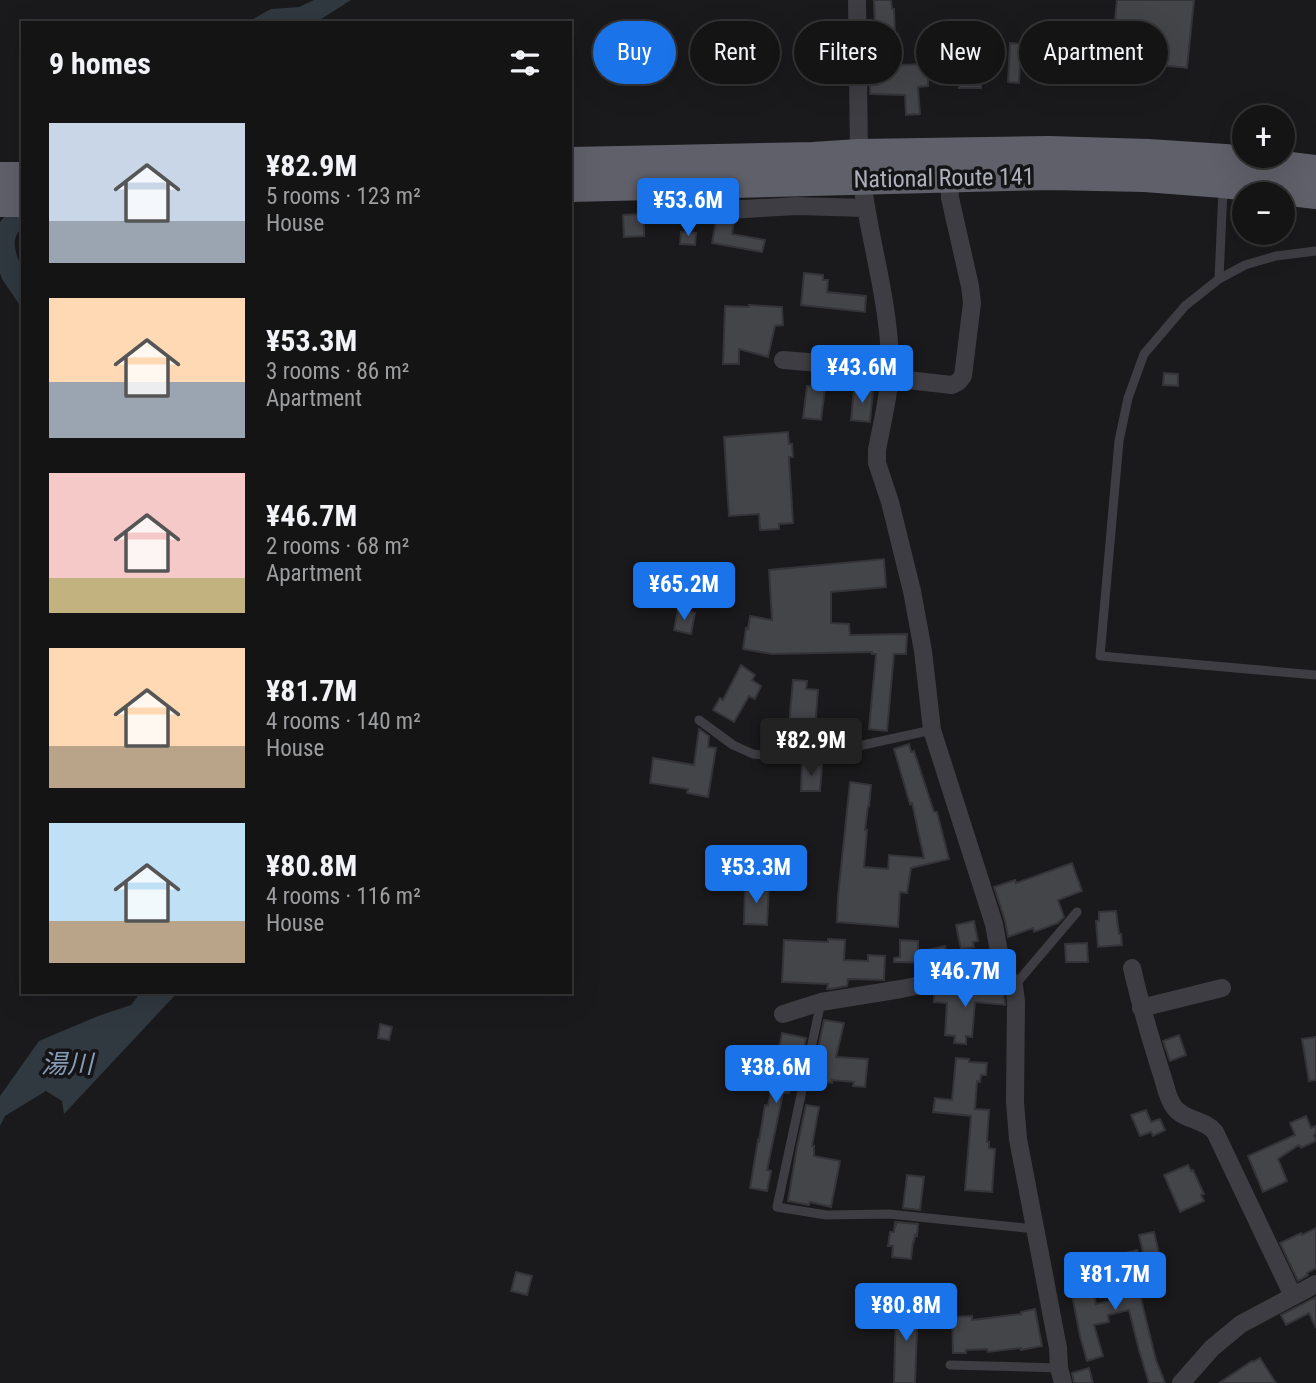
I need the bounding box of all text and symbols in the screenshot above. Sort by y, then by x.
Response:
chip: Buy [593,21,676,84]
chip: Rent [690,21,780,84]
chip: Filters [794,21,902,84]
chip: New [916,21,1005,84]
chip: Apartment [1019,21,1168,84]
icon: filters [506,44,544,82]
text: 9 homes [49,46,151,81]
map controls [1232,105,1295,245]
button: + [1232,105,1295,168]
text: ¥82.9M [266,148,357,183]
icon: home [105,151,189,235]
street label: National Route 141 [853,162,1035,194]
pin: ¥53.6M [631,178,745,238]
button: − [1232,182,1295,245]
text: 5 rooms · 123 m² [266,183,421,210]
text: ¥53.6M [653,187,723,214]
text: House [266,210,324,237]
text: ¥53.3M [266,323,357,358]
icon: home [105,326,189,410]
pin: ¥43.6M [805,346,919,405]
text: ¥43.6M [827,354,897,381]
text: 3 rooms · 86 m² [266,358,409,385]
text: Apartment [266,385,362,412]
text: ¥46.7M [266,498,357,533]
icon: home [105,501,189,585]
text: 2 rooms · 68 m² [266,533,409,560]
text: Apartment [266,560,362,587]
pin: ¥65.2M [627,562,741,622]
text: ¥65.2M [649,571,719,598]
text: ¥81.7M [266,673,357,708]
icon: home [105,676,189,760]
text: 4 rooms · 140 m² [266,708,421,735]
pin: ¥82.9M [754,718,868,778]
text: ¥82.9M [776,727,846,754]
text: House [266,735,324,762]
pin: ¥53.3M [699,846,813,905]
text: ¥80.8M [266,848,357,883]
icon: home [105,851,189,935]
text: ¥53.3M [721,854,791,881]
text: 4 rooms · 116 m² [266,883,421,910]
text: House [266,910,324,937]
pin: ¥46.7M [908,950,1022,1009]
text: ¥46.7M [930,958,1000,985]
pin: ¥38.6M [719,1046,833,1105]
water label: 湯川 [41,1049,96,1079]
text: ¥38.6M [741,1054,811,1081]
pin: ¥81.7M [1058,1252,1172,1312]
text: ¥81.7M [1080,1261,1150,1288]
pin: ¥80.8M [849,1284,963,1343]
text: ¥80.8M [871,1292,941,1319]

